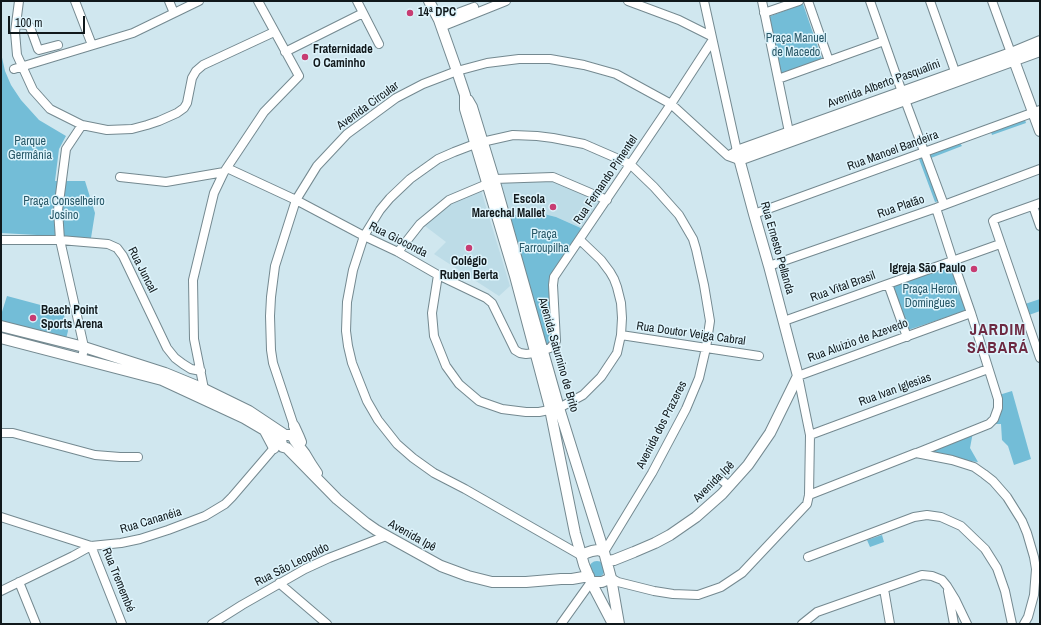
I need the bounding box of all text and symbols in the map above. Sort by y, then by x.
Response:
place label: 14ª DPC [418,6,456,20]
scale bar [10,8,87,34]
marker: 14ª DPC [405,8,415,18]
text: 100 m [15,15,42,31]
park label: Praça Manuel de Macedo [766,32,826,60]
place label: Fraternidade O Caminho [313,43,373,71]
marker: Fraternidade O Caminho [300,52,310,62]
street label: Avenida Alberto Pasqualini [826,57,942,111]
street label: Avenida Circular [334,79,402,133]
street label: Rua Manoel Bandeira [846,128,940,174]
street label: Rua Fernando Pimentel [571,133,641,227]
park label: Parque Germânia [8,135,52,163]
street label: Rua Platão [876,192,926,222]
place label: Escola Marechal Mallet [472,193,545,221]
park label: Praça Conselheiro Josino [23,195,105,223]
street label: Rua Ernesto Pellanda [757,200,797,296]
marker: Escola Marechal Mallet [548,202,558,212]
street label: Rua Gioconda [366,219,430,261]
park label: Praça Farroupilha [519,228,569,256]
marker: Colégio Ruben Berta [464,243,474,253]
street label: Rua Juncal [124,245,160,295]
place label: Colégio Ruben Berta [440,255,498,283]
place label: Igreja São Paulo [889,262,966,276]
marker: Igreja São Paulo [969,264,979,274]
street label: Rua Vital Brasil [808,269,878,305]
park label: Praça Heron Domingues [902,283,958,311]
street label: Avenida Saturnino de Brito [535,296,581,414]
place label: Beach Point Sports Arena [41,304,103,332]
marker: Beach Point Sports Arena [28,313,38,323]
street label: Rua Aluizio de Azevedo [806,316,910,366]
street label: Rua Doutor Veiga Cabral [636,319,746,349]
district label: JARDIM SABARÁ [967,321,1029,359]
street label: Rua Ivan Iglesias [857,370,933,410]
street label: Avenida dos Prazeres [634,379,690,471]
street label: Avenida Ipê [690,458,738,506]
street label: Rua Cananéia [119,505,183,537]
street label: Avenida Ipê [386,517,438,555]
street label: Rua São Leopoldo [252,540,332,590]
street label: Rua Tremembé [99,546,137,614]

